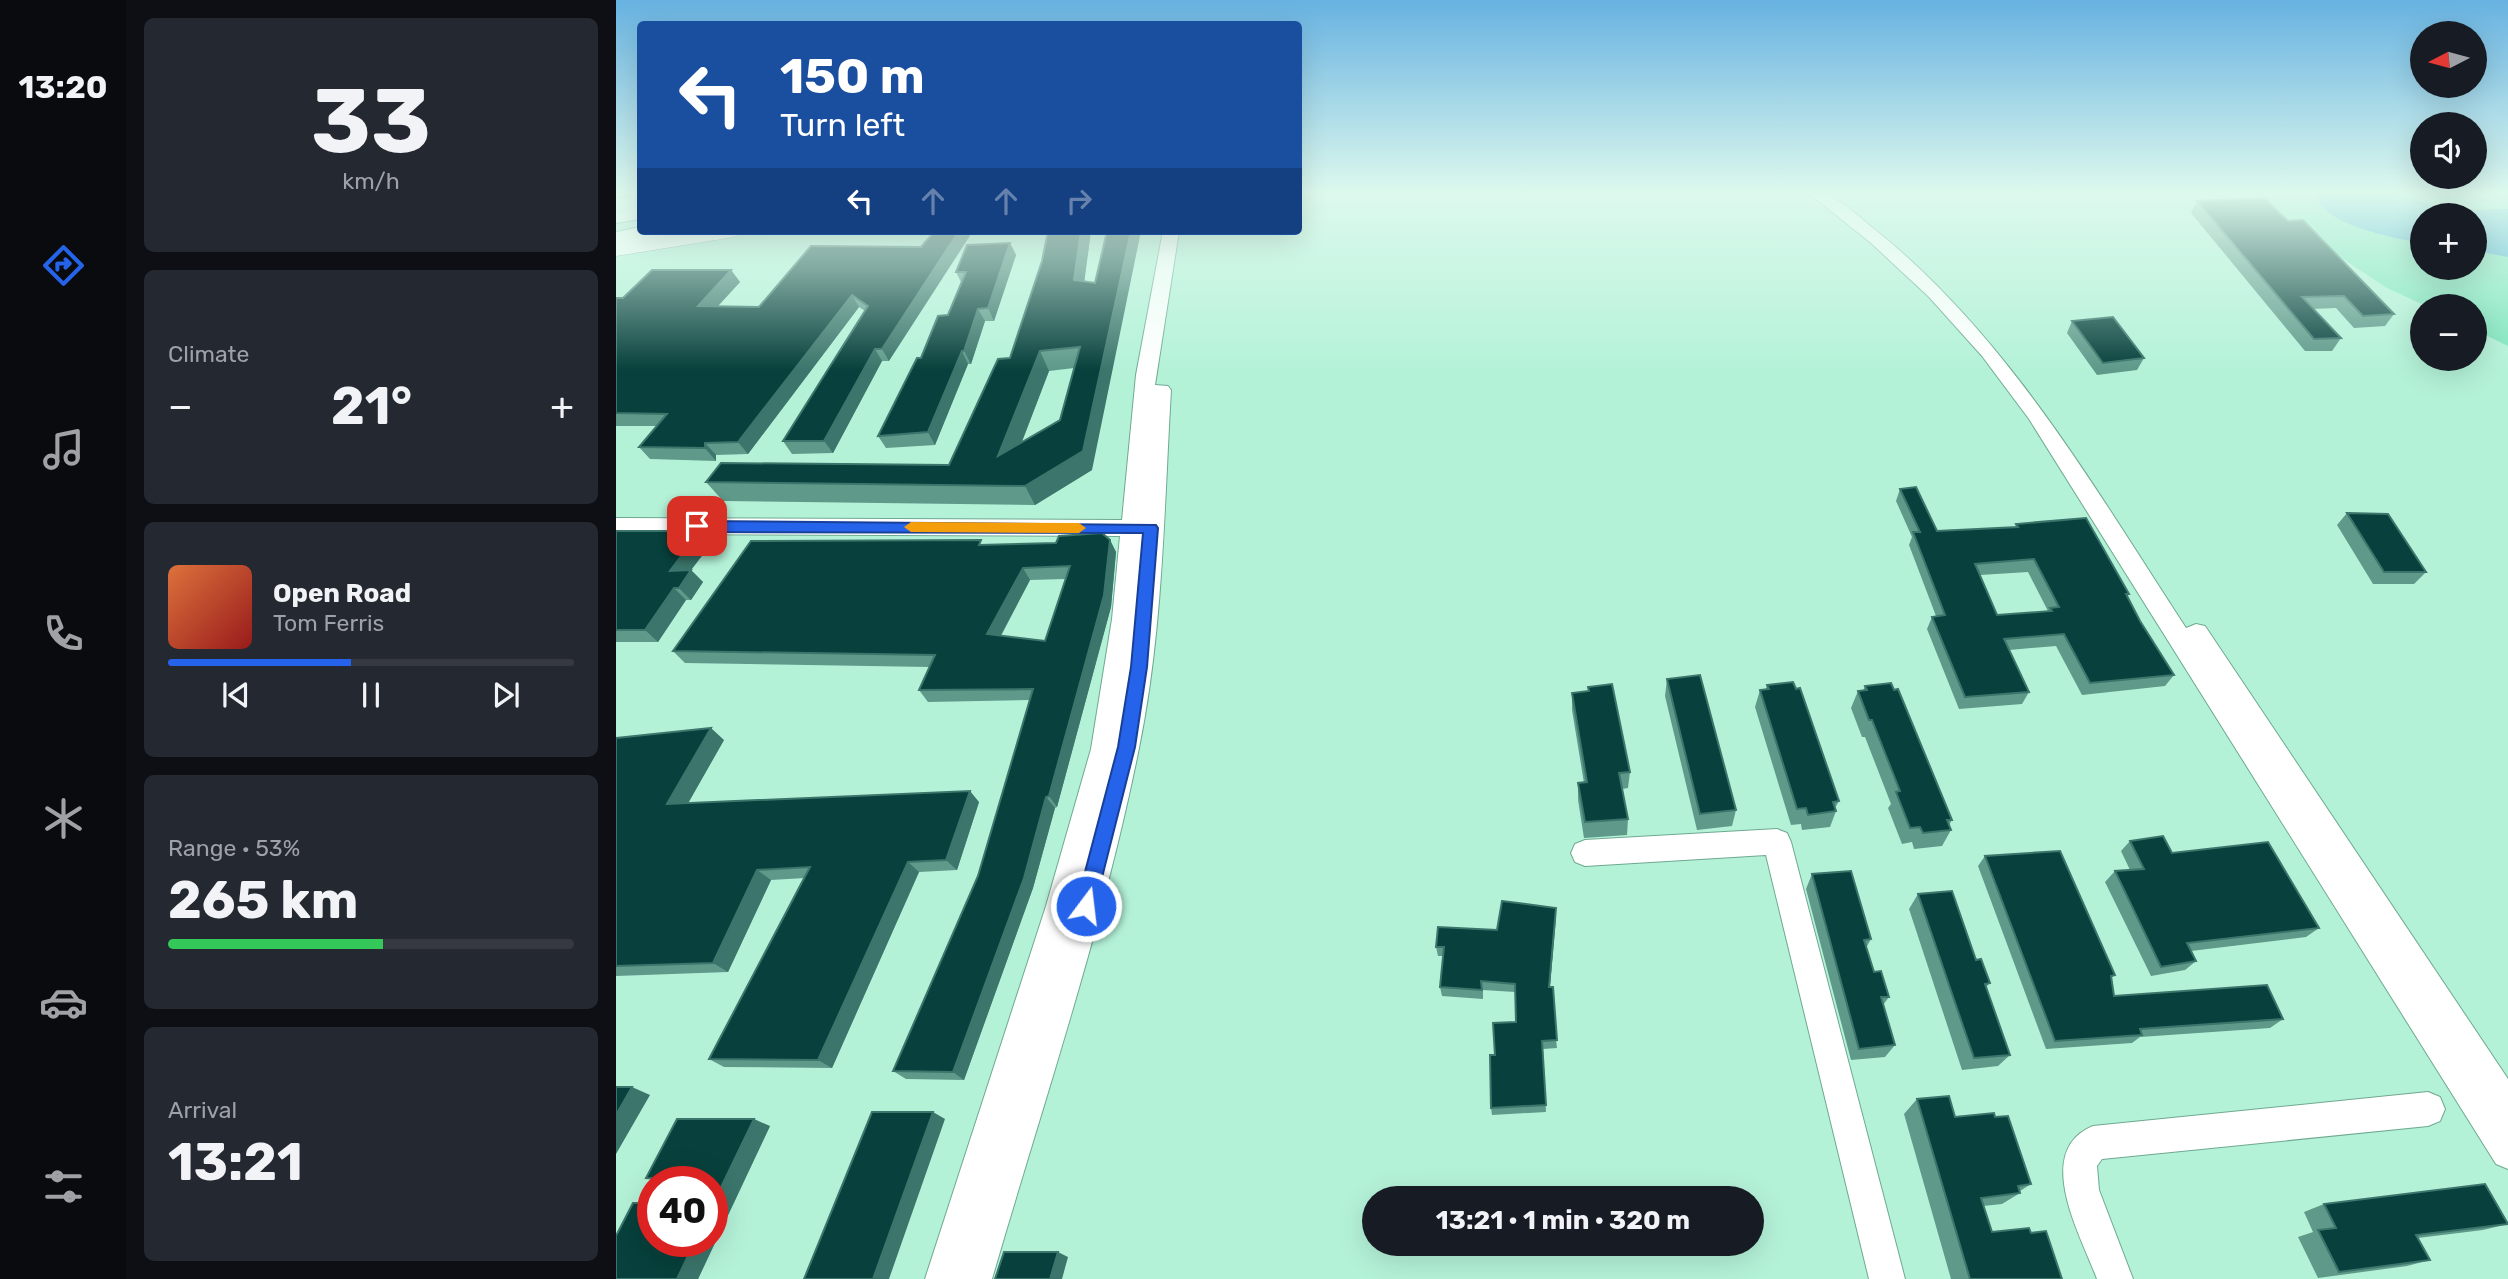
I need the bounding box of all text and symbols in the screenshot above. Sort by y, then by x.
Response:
north arrow [2410,21,2487,98]
map controls [2410,21,2487,371]
text: 150 m [780,47,925,105]
icon: left [665,49,756,140]
text: 33 [311,67,431,175]
text: 13:20 [19,68,107,106]
text: Turn left [780,106,905,144]
button: sound [2410,112,2487,189]
text: km/h [342,167,400,195]
icon: left [841,182,879,220]
icon: ahead [914,182,952,220]
icon: ahead [987,182,1025,220]
icon: right [1060,182,1098,220]
button: + [2410,203,2487,280]
icon: directions [39,241,88,290]
button: − [2410,294,2487,371]
text: Climate [168,340,249,368]
text: 21° [331,375,412,437]
text: − [168,383,193,429]
text: + [550,383,574,429]
icon: music [39,425,88,474]
pin [667,496,727,556]
icon: arrive [678,507,716,545]
text: Open Road [273,578,411,609]
icon: phone [39,609,88,658]
text: Tom Ferris [273,609,384,637]
icon: previous [217,676,255,714]
icon: pause [352,676,390,714]
icon: next [487,676,525,714]
icon: climate [39,794,88,843]
text: Range · 53% [168,834,300,862]
text: 265 km [168,869,358,931]
position arrow [1049,869,1123,943]
icon: car [39,978,88,1027]
text: Arrival [168,1096,237,1124]
text: 13:21 [168,1131,303,1193]
icon: filters [39,1162,88,1211]
speed limit sign: 40 [637,1166,728,1257]
text: 13:21 · 1 min · 320 m [1436,1205,1690,1236]

